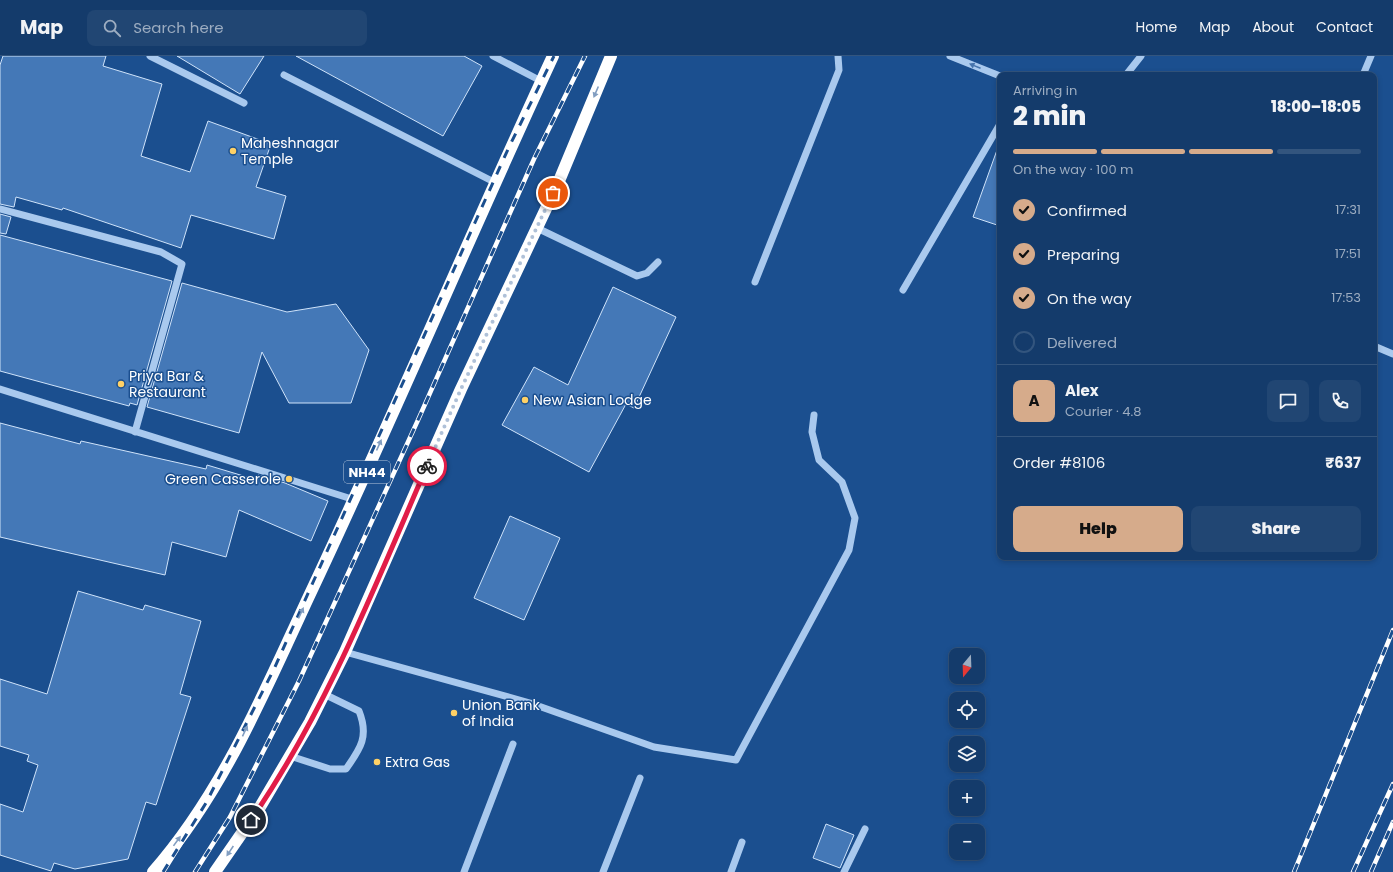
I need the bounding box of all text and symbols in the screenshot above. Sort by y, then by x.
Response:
search box [87,10,367,46]
text: Map [20,14,63,41]
icon: search [101,17,123,39]
text: Search here [133,17,224,38]
text: Home [1135,17,1177,37]
text: Map [1199,17,1230,37]
text: About [1252,17,1294,37]
text: Contact [1316,17,1373,37]
one-way arrow [969,62,981,68]
text: Arriving in [1013,81,1077,100]
one-way arrow [593,86,599,98]
text: 18:00–18:05 [1271,96,1361,117]
text: 2 min [1013,98,1086,134]
place label: Maheshnagar Temple [241,133,339,169]
marker: Maheshnagar Temple [228,146,238,156]
text: On the way · 100 m [1013,160,1133,179]
pin [536,176,570,210]
icon: bag [542,182,564,204]
icon: check [1013,199,1035,221]
text: Confirmed [1047,200,1127,221]
text: 17:31 [1335,200,1361,219]
icon: check [1013,243,1035,265]
text: Preparing [1047,244,1120,265]
text: 17:51 [1335,244,1361,263]
icon: check [1013,287,1035,309]
text: On the way [1047,288,1132,309]
text: 17:53 [1331,288,1361,307]
text: Delivered [1047,332,1117,353]
place label: Priya Bar & Restaurant [129,366,206,402]
marker: Priya Bar & Restaurant [116,379,126,389]
text: Alex [1065,380,1099,401]
button: chat [1267,380,1309,422]
button: phone [1319,380,1361,422]
place label: New Asian Lodge [533,390,652,410]
text: A [1028,390,1040,411]
marker: New Asian Lodge [520,395,530,405]
text: Courier · 4.8 [1065,402,1141,421]
one-way arrow [376,439,382,450]
courier [407,446,447,486]
text: Order #8106 [1013,452,1105,473]
text: ₹637 [1325,452,1361,473]
icon: bike [416,455,438,477]
road number: NH44 [344,461,390,483]
place label: Green Casserole [165,469,281,489]
marker: Green Casserole [284,474,294,484]
button: Help [1013,506,1183,552]
button: Share [1191,506,1361,552]
one-way arrow [298,608,304,619]
north arrow [949,648,985,684]
map controls [949,648,985,860]
button: locate [949,692,985,728]
place label: Union Bank of India [462,695,541,731]
marker: Union Bank of India [449,708,459,718]
one-way arrow [242,725,248,737]
button: layers [949,736,985,772]
place label: Extra Gas [385,752,450,772]
marker: Extra Gas [372,757,382,767]
button: + [949,780,985,816]
pin [234,803,268,837]
icon: home [240,809,262,831]
button: − [949,824,985,860]
one-way arrow [173,836,181,846]
one-way arrow [226,846,234,856]

